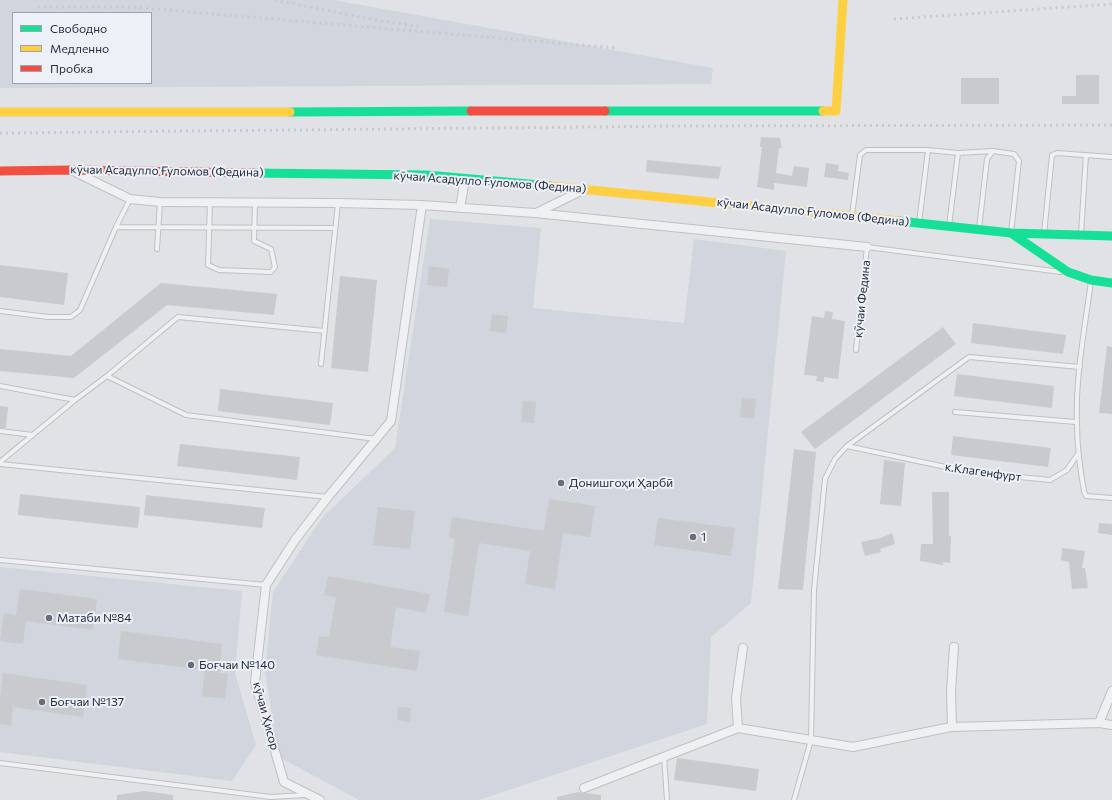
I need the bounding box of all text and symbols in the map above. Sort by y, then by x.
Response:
legend [12,12,152,84]
text: Свободно [50,21,107,35]
text: Медленно [50,41,109,55]
text: Пробка [50,61,93,75]
street label: кӯчаи Асадулло Ғуломов (Федина) [70,162,264,180]
street label: кӯчаи Асадулло Ғуломов (Федина) [393,168,587,196]
street label: кӯчаи Асадулло Ғуломов (Федина) [716,195,910,229]
street label: кӯчаи Федина [851,259,873,339]
street label: к.Клагенфурт [944,460,1022,484]
place label: Донишгоҳи Ҳарбӣ [569,476,673,490]
marker: Донишгоҳи Ҳарбӣ [556,478,566,488]
place label: 1 [701,530,706,544]
marker: 1 [688,532,698,542]
place label: Матаби №84 [57,611,131,625]
marker: Матаби №84 [44,613,54,623]
place label: Боғчаи №140 [199,658,275,672]
marker: Боғчаи №140 [186,660,196,670]
street label: кӯчаи Ҳисор [250,680,282,752]
place label: Боғчаи №137 [50,695,124,709]
marker: Боғчаи №137 [37,697,47,707]

